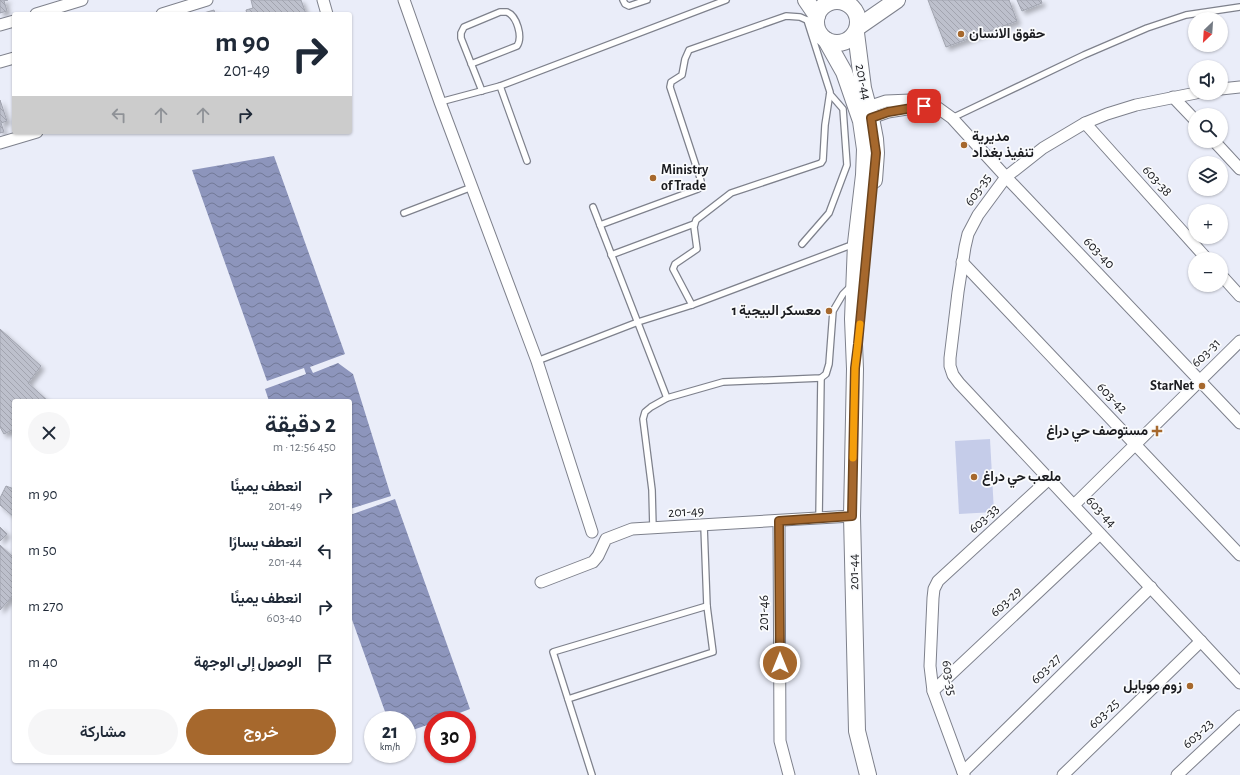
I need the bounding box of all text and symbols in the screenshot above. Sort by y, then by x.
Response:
north arrow [1188,12,1228,52]
map controls [1188,12,1228,292]
place label: حقوق الانسان [969,27,1046,42]
icon: right [284,28,336,80]
text: 90 m [215,29,270,57]
marker: حقوق الانسان [956,29,966,39]
button: sound [1188,60,1228,100]
text: 201-49 [223,62,270,80]
street label: 201-44 [853,63,873,101]
pin [907,89,941,123]
icon: arrive [913,95,935,117]
icon: left [108,104,130,126]
icon: ahead [150,104,172,126]
icon: ahead [192,104,214,126]
icon: right [234,104,256,126]
button: search [1188,108,1228,148]
place label: مديرية تنفيذ بغداد [972,130,1034,161]
marker: مديرية تنفيذ بغداد [959,140,969,150]
button: layers [1188,156,1228,196]
place label: Ministry of Trade [661,163,709,193]
street label: 603-38 [1140,163,1174,199]
street label: 603-35 [962,171,994,209]
marker: Ministry of Trade [648,173,658,183]
button: + [1188,204,1228,244]
street label: 603-40 [1081,234,1117,272]
button: − [1188,252,1228,292]
place label: معسكر البيجية 1 [732,304,821,319]
marker: معسكر البيجية 1 [824,306,834,316]
street label: 603-31 [1189,336,1223,370]
place label: StarNet [1150,379,1194,393]
street label: 603-42 [1094,380,1130,416]
marker: StarNet [1197,381,1207,391]
button: close [28,412,70,454]
text: 2 دقيقة [265,413,336,437]
place label: مستوصف حي دراغ [1046,424,1148,442]
marker: مستوصف حي دراغ [1151,425,1163,437]
text: 450 m · 12:56 [273,441,336,454]
place label: ملعب حي دراغ [982,470,1062,488]
marker: ملعب حي دراغ [969,472,979,482]
text: انعطف يمينًا [231,479,302,494]
icon: right [314,484,336,506]
text: 90 m [28,487,57,502]
street label: 603-44 [1083,494,1119,531]
text: 201-49 [268,500,302,513]
street label: 603-33 [966,502,1002,536]
street label: 201-49 [668,504,704,520]
text: انعطف يسارًا [229,535,302,550]
icon: left [314,540,336,562]
text: 50 m [28,543,57,558]
street label: 201-44 [847,553,861,590]
text: 201-44 [268,556,302,569]
street label: 603-29 [988,584,1024,620]
text: انعطف يمينًا [231,591,302,606]
street label: 201-46 [757,595,771,631]
icon: right [314,596,336,618]
text: 270 m [28,599,64,614]
text: 603-40 [267,612,302,625]
position arrow [759,642,801,684]
street label: 603-27 [1028,651,1064,687]
icon: arrive [314,652,336,674]
text: 40 m [28,655,58,670]
text: الوصول إلى الوجهة [194,655,302,670]
street label: 603-35 [939,659,959,697]
place label: زوم موبايل [1123,679,1182,694]
marker: زوم موبايل [1185,681,1195,691]
street label: 603-25 [1086,696,1122,732]
button: مشاركة [28,709,178,755]
button: خروج [186,709,336,755]
speed limit sign: 30 [424,711,476,763]
street label: 603-23 [1180,716,1216,751]
text: 21 [382,722,398,742]
text: km/h [380,742,400,752]

